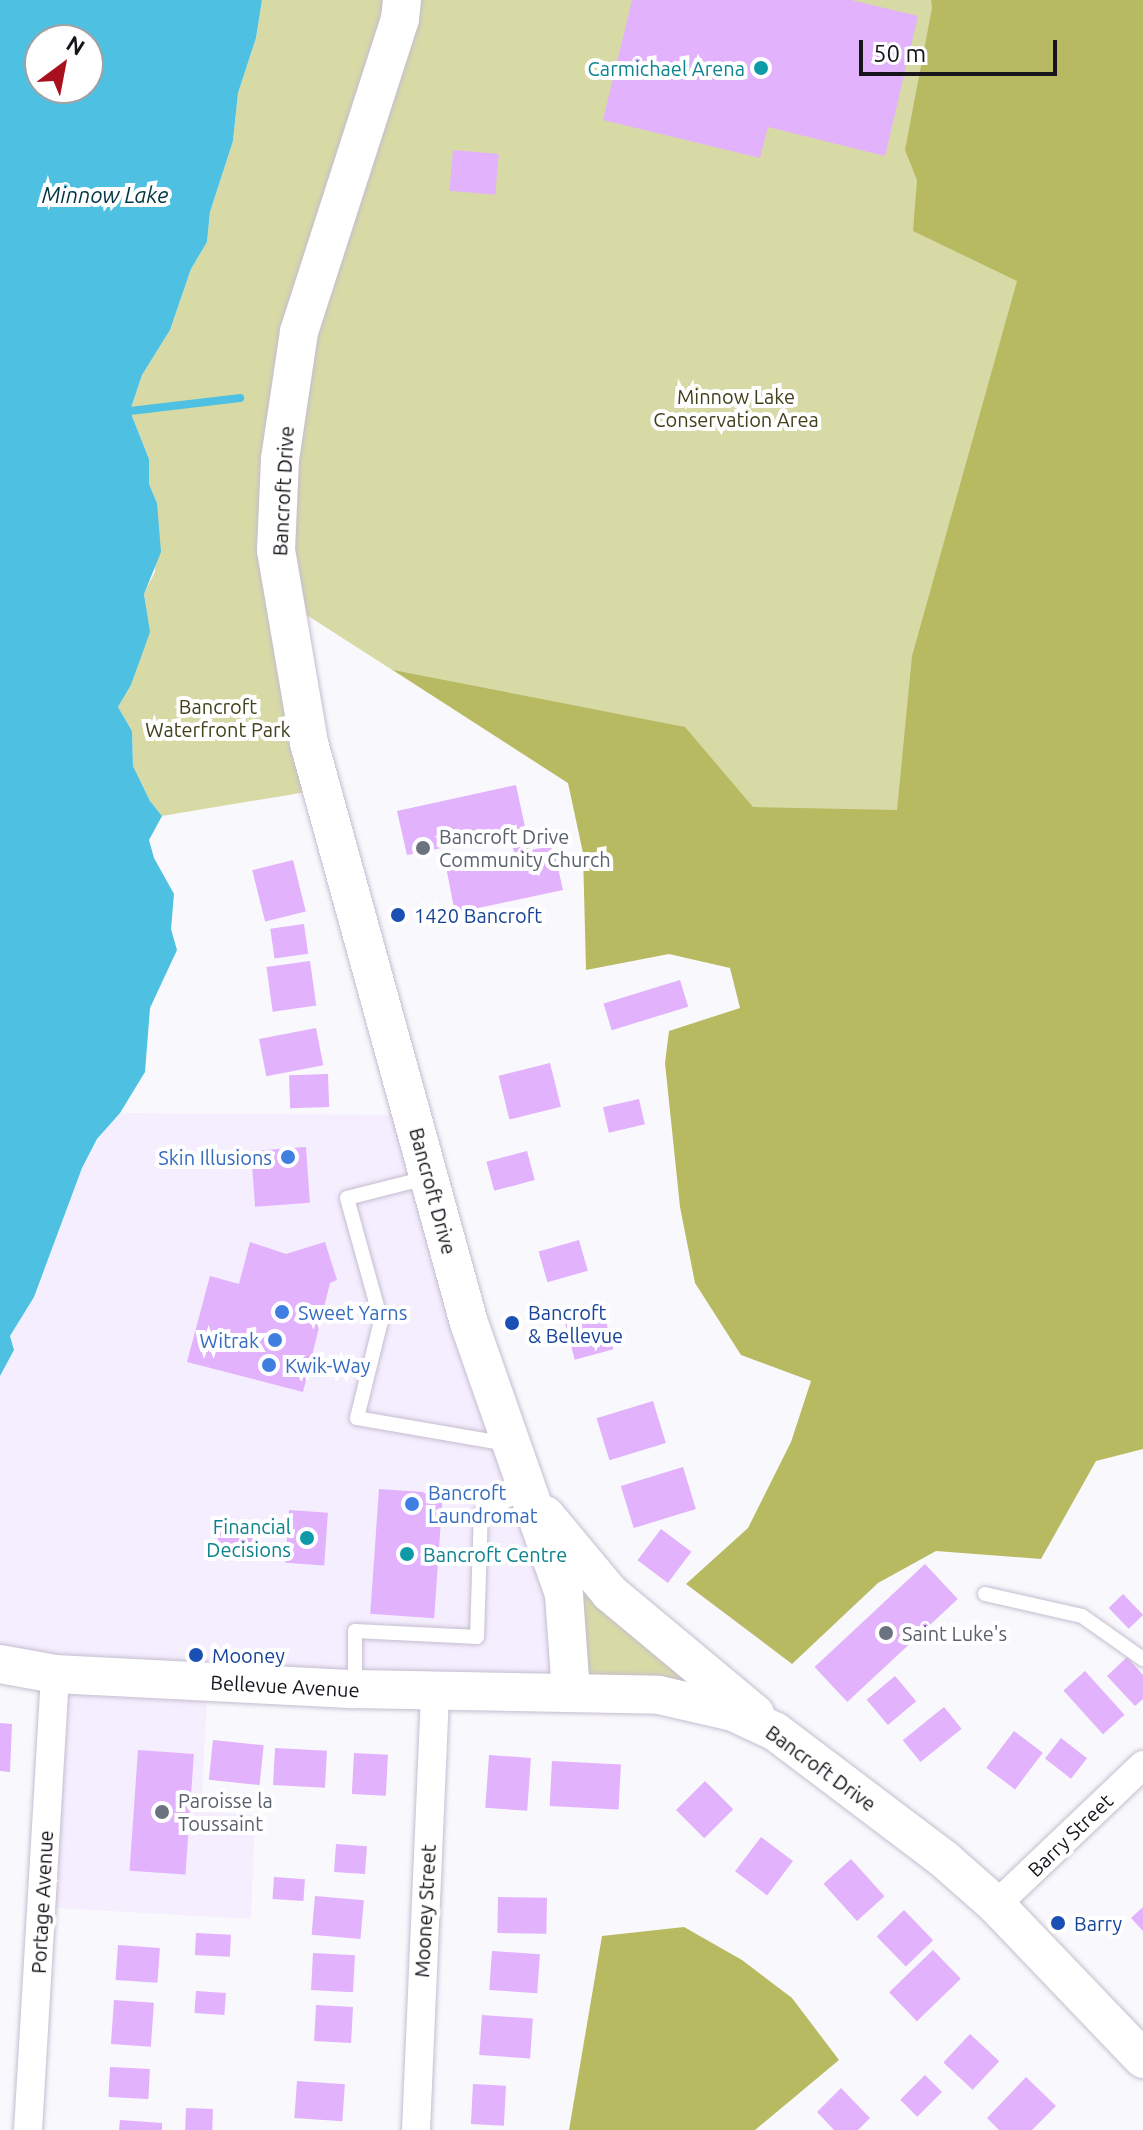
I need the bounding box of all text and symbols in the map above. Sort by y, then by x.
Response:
north arrow [24,24,104,104]
scale bar [863,24,1061,74]
text: N [62,30,90,60]
text: 50 m [873,40,926,67]
place label: Carmichael Arena [588,56,745,80]
marker: Carmichael Arena [752,59,770,77]
water label: Minnow Lake [42,182,168,208]
park label: Minnow Lake Conservation Area [653,384,819,431]
street label: Bancroft Drive [268,425,298,557]
park label: Bancroft Waterfront Park [145,695,291,742]
place label: Bancroft Drive Community Church [439,824,611,871]
marker: Bancroft Drive Community Church [414,839,432,857]
place label: 1420 Bancroft [414,903,542,927]
marker: 1420 Bancroft [389,906,407,924]
street label: Bancroft Drive [405,1125,461,1257]
place label: Skin Illusions [158,1145,272,1169]
marker: Skin Illusions [279,1148,297,1166]
place label: Sweet Yarns [298,1300,407,1324]
place label: Bancroft & Bellevue [528,1300,623,1347]
marker: Sweet Yarns [273,1303,291,1321]
marker: Bancroft & Bellevue [503,1314,521,1332]
place label: Witrak [199,1328,259,1352]
marker: Witrak [266,1331,284,1349]
place label: Kwik-Way [285,1353,370,1377]
marker: Kwik-Way [260,1356,278,1374]
place label: Bancroft Laundromat [428,1480,538,1527]
marker: Bancroft Laundromat [403,1495,421,1513]
place label: Financial Decisions [206,1514,291,1561]
marker: Financial Decisions [298,1529,316,1547]
place label: Bancroft Centre [423,1542,567,1566]
marker: Bancroft Centre [398,1545,416,1563]
place label: Saint Luke's [902,1621,1007,1645]
marker: Saint Luke's [877,1624,895,1642]
place label: Mooney [212,1643,285,1667]
marker: Mooney [187,1646,205,1664]
street label: Bellevue Avenue [210,1670,360,1702]
street label: Bancroft Drive [761,1720,881,1816]
place label: Paroisse la Toussaint [178,1788,273,1835]
street label: Barry Street [1023,1789,1117,1881]
marker: Paroisse la Toussaint [153,1803,171,1821]
street label: Portage Avenue [26,1830,58,1974]
street label: Mooney Street [410,1844,440,1978]
place label: Barry [1074,1911,1122,1935]
marker: Barry [1049,1914,1067,1932]

